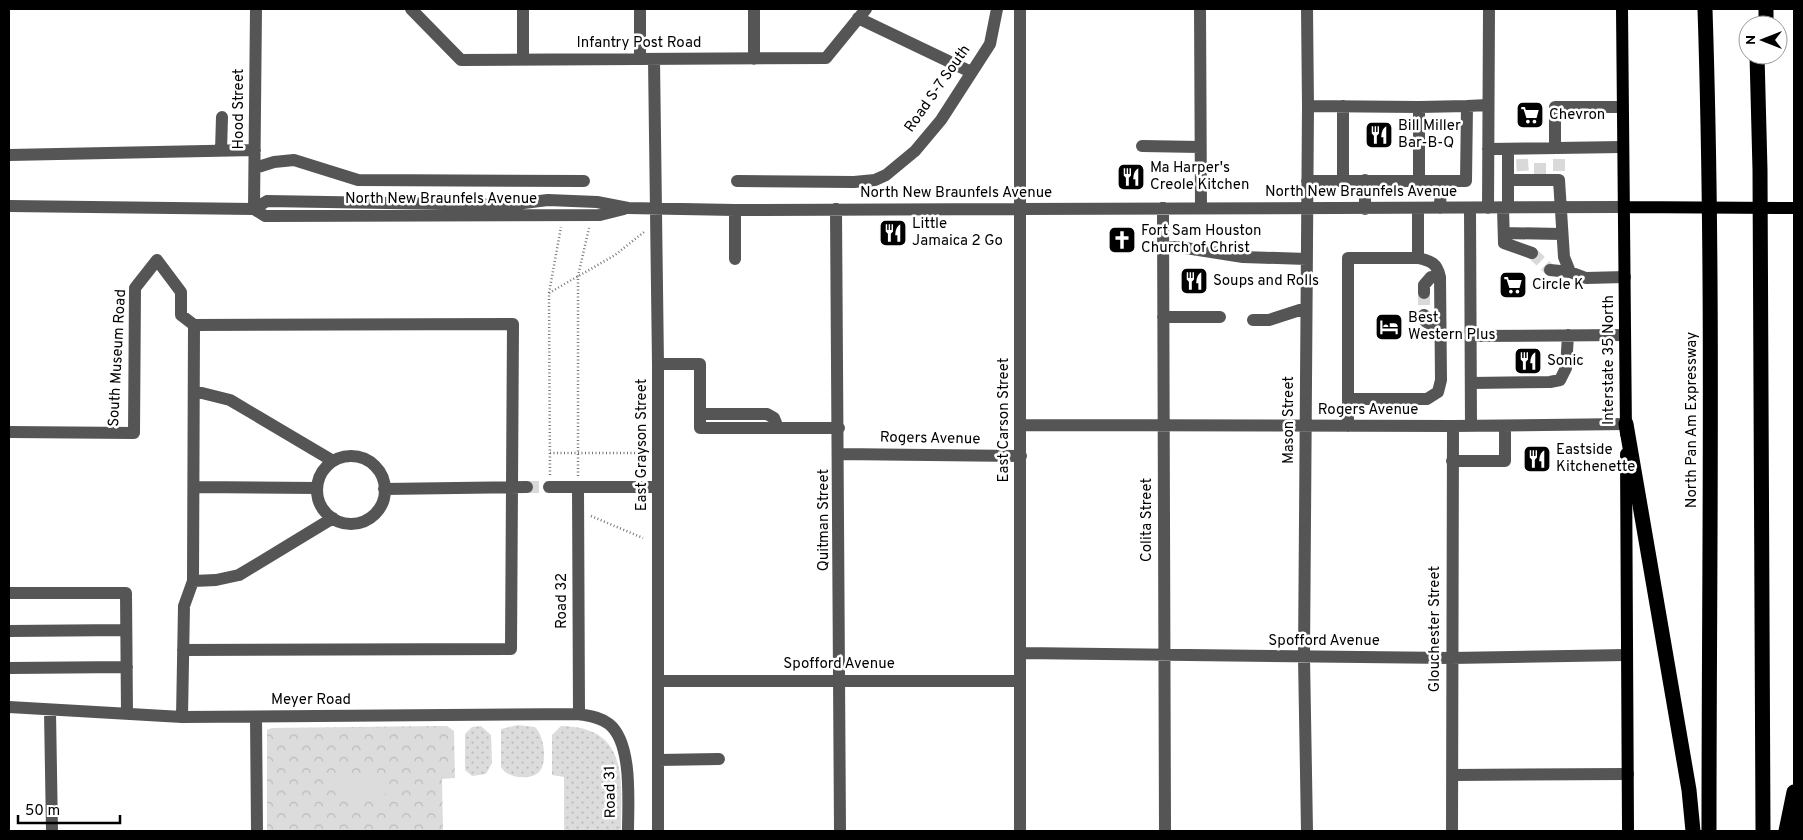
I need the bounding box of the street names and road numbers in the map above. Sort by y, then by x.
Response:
street label: Infantry Post Road [577,34,701,53]
street label: Road S-7 South [901,42,975,136]
street label: Hood Street [230,69,249,150]
street label: North New Braunfels Avenue [1265,183,1457,202]
street label: North New Braunfels Avenue [860,184,1052,203]
street label: North New Braunfels Avenue [345,190,537,209]
street label: South Museum Road [105,289,131,427]
street label: Interstate 35 North [1600,295,1619,425]
street label: North Pan Am Expressway [1683,332,1702,508]
street label: East Carson Street [995,358,1014,482]
street label: Mason Street [1280,376,1299,464]
street label: East Grayson Street [633,379,652,511]
street label: Rogers Avenue [1318,401,1418,420]
street label: Rogers Avenue [880,429,980,449]
street label: Quitman Street [815,469,834,571]
street label: Colita Street [1138,478,1157,562]
street label: Glouchester Street [1426,566,1445,692]
street label: Road 32 [553,573,572,629]
street label: Spofford Avenue [1268,632,1380,651]
street label: Spofford Avenue [783,655,895,674]
street label: Meyer Road [271,691,351,710]
street label: Road 31 [601,765,621,819]

